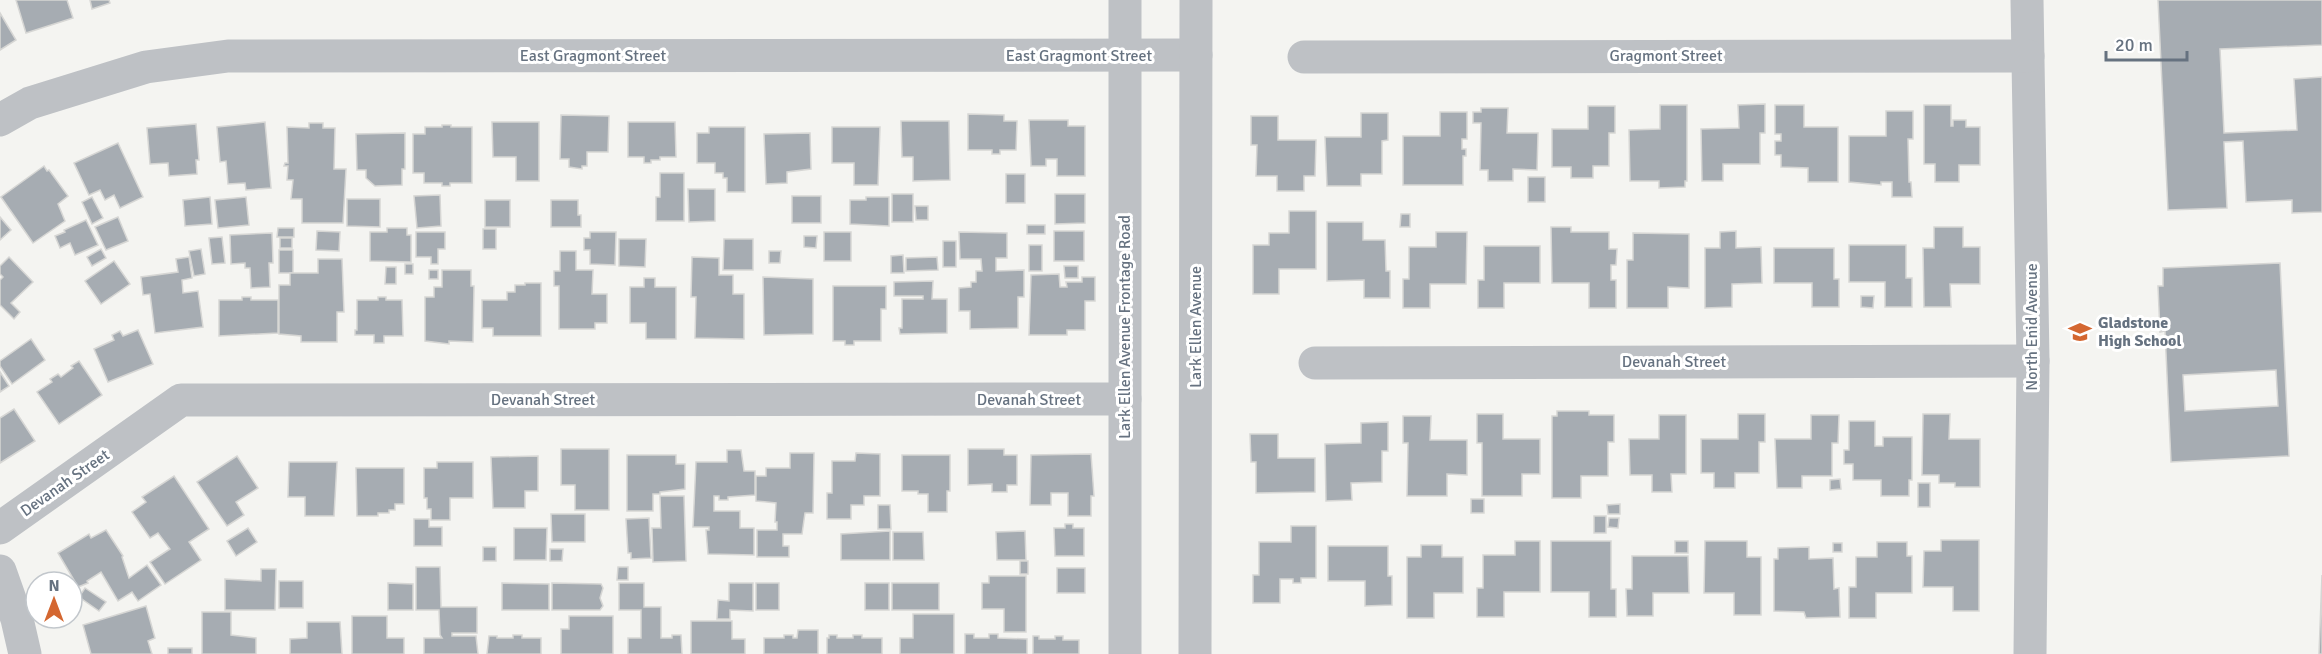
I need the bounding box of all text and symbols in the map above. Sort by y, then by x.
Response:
scale bar [2106,24,2187,62]
text: 20 m [2115,34,2153,56]
street label: East Gragmont Street [520,46,667,66]
street label: East Gragmont Street [1006,46,1153,66]
street label: Gragmont Street [1609,46,1723,66]
street label: Lark Ellen Avenue Frontage Road [1115,215,1135,439]
street label: North Enid Avenue [2022,263,2042,391]
street label: Lark Ellen Avenue [1186,266,1206,388]
place label: Gladstone High School [2098,313,2181,351]
school or university icon: Gladstone High School [2067,319,2093,345]
street label: Devanah Street [1622,352,1727,372]
street label: Devanah Street [491,390,596,410]
street label: Devanah Street [977,390,1082,410]
street label: Devanah Street [17,445,114,521]
north arrow [24,570,84,630]
text: N [48,576,60,596]

